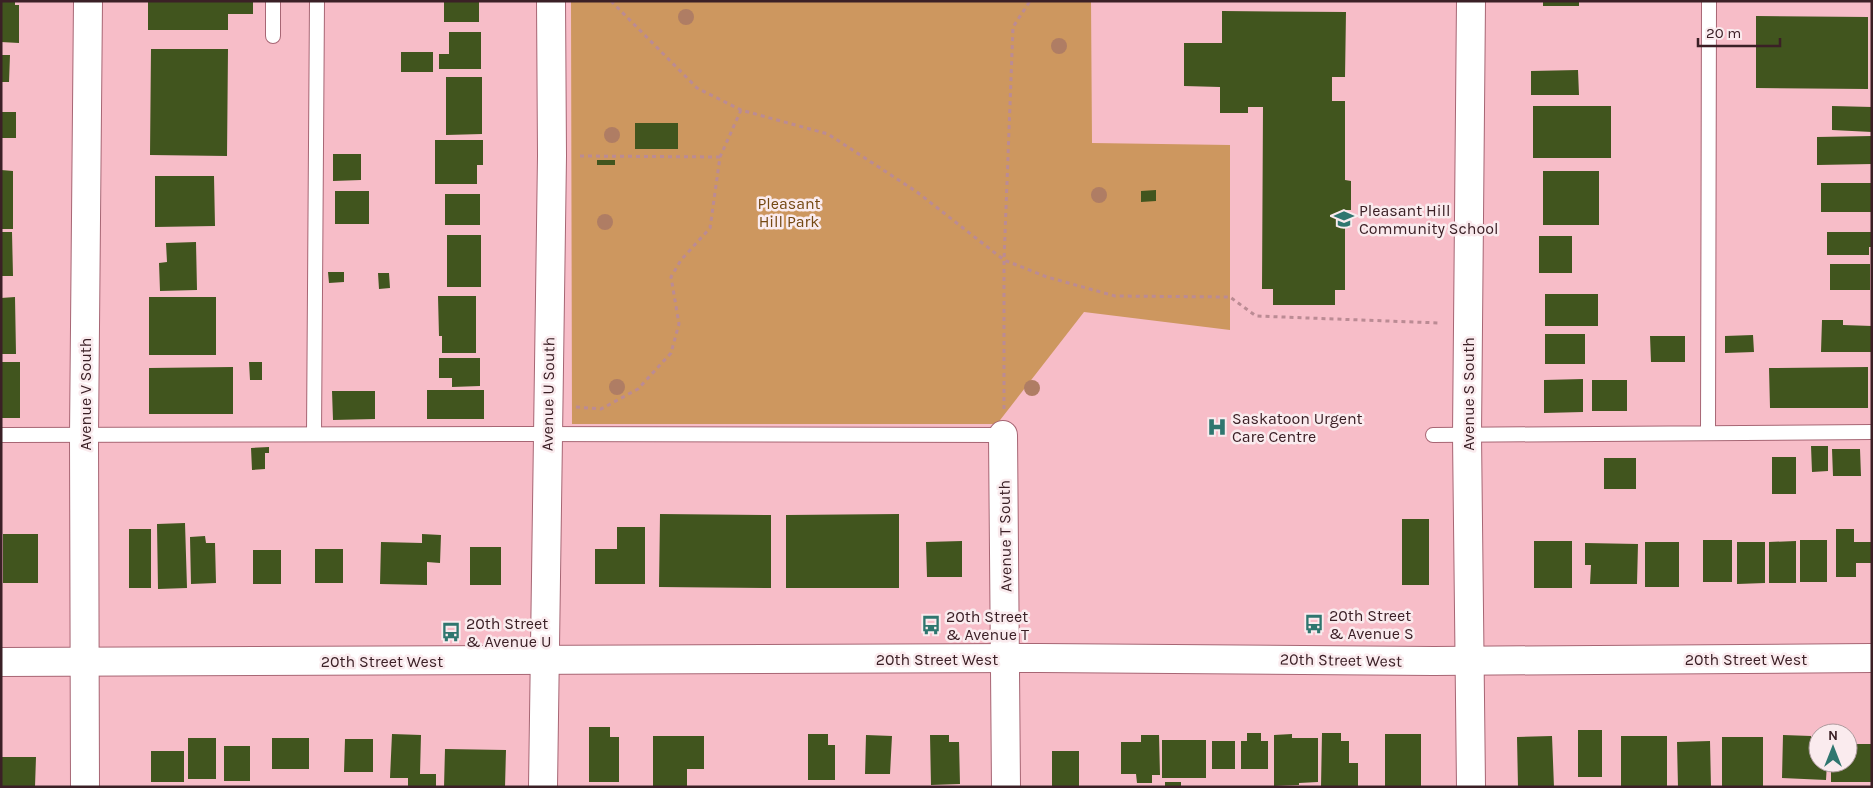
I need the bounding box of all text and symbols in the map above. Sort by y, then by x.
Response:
scale bar [1698,15,1780,47]
text: 20 m [1706,24,1741,42]
park label: Pleasant Hill Park [757,194,821,231]
place label: Pleasant Hill Community School [1359,201,1498,238]
school or university icon: Pleasant Hill Community School [1333,208,1355,230]
street label: Avenue V South [76,337,95,451]
street label: Avenue U South [538,337,558,451]
street label: Avenue S South [1459,337,1478,451]
place label: Saskatoon Urgent Care Centre [1232,409,1363,446]
hospital icon: Saskatoon Urgent Care Centre [1206,416,1228,438]
street label: Avenue T South [995,480,1015,592]
place label: 20th Street & Avenue S [1329,606,1414,643]
place label: 20th Street & Avenue T [946,607,1029,644]
bus stop icon: 20th Street & Avenue S [1303,613,1325,635]
place label: 20th Street & Avenue U [466,614,551,651]
bus stop icon: 20th Street & Avenue T [920,614,942,636]
bus stop icon: 20th Street & Avenue U [440,621,462,643]
street label: 20th Street West [1280,649,1402,671]
street label: 20th Street West [876,650,998,669]
street label: 20th Street West [1685,650,1807,669]
street label: 20th Street West [321,652,443,671]
north arrow [1808,723,1858,773]
text: N [1828,727,1838,744]

